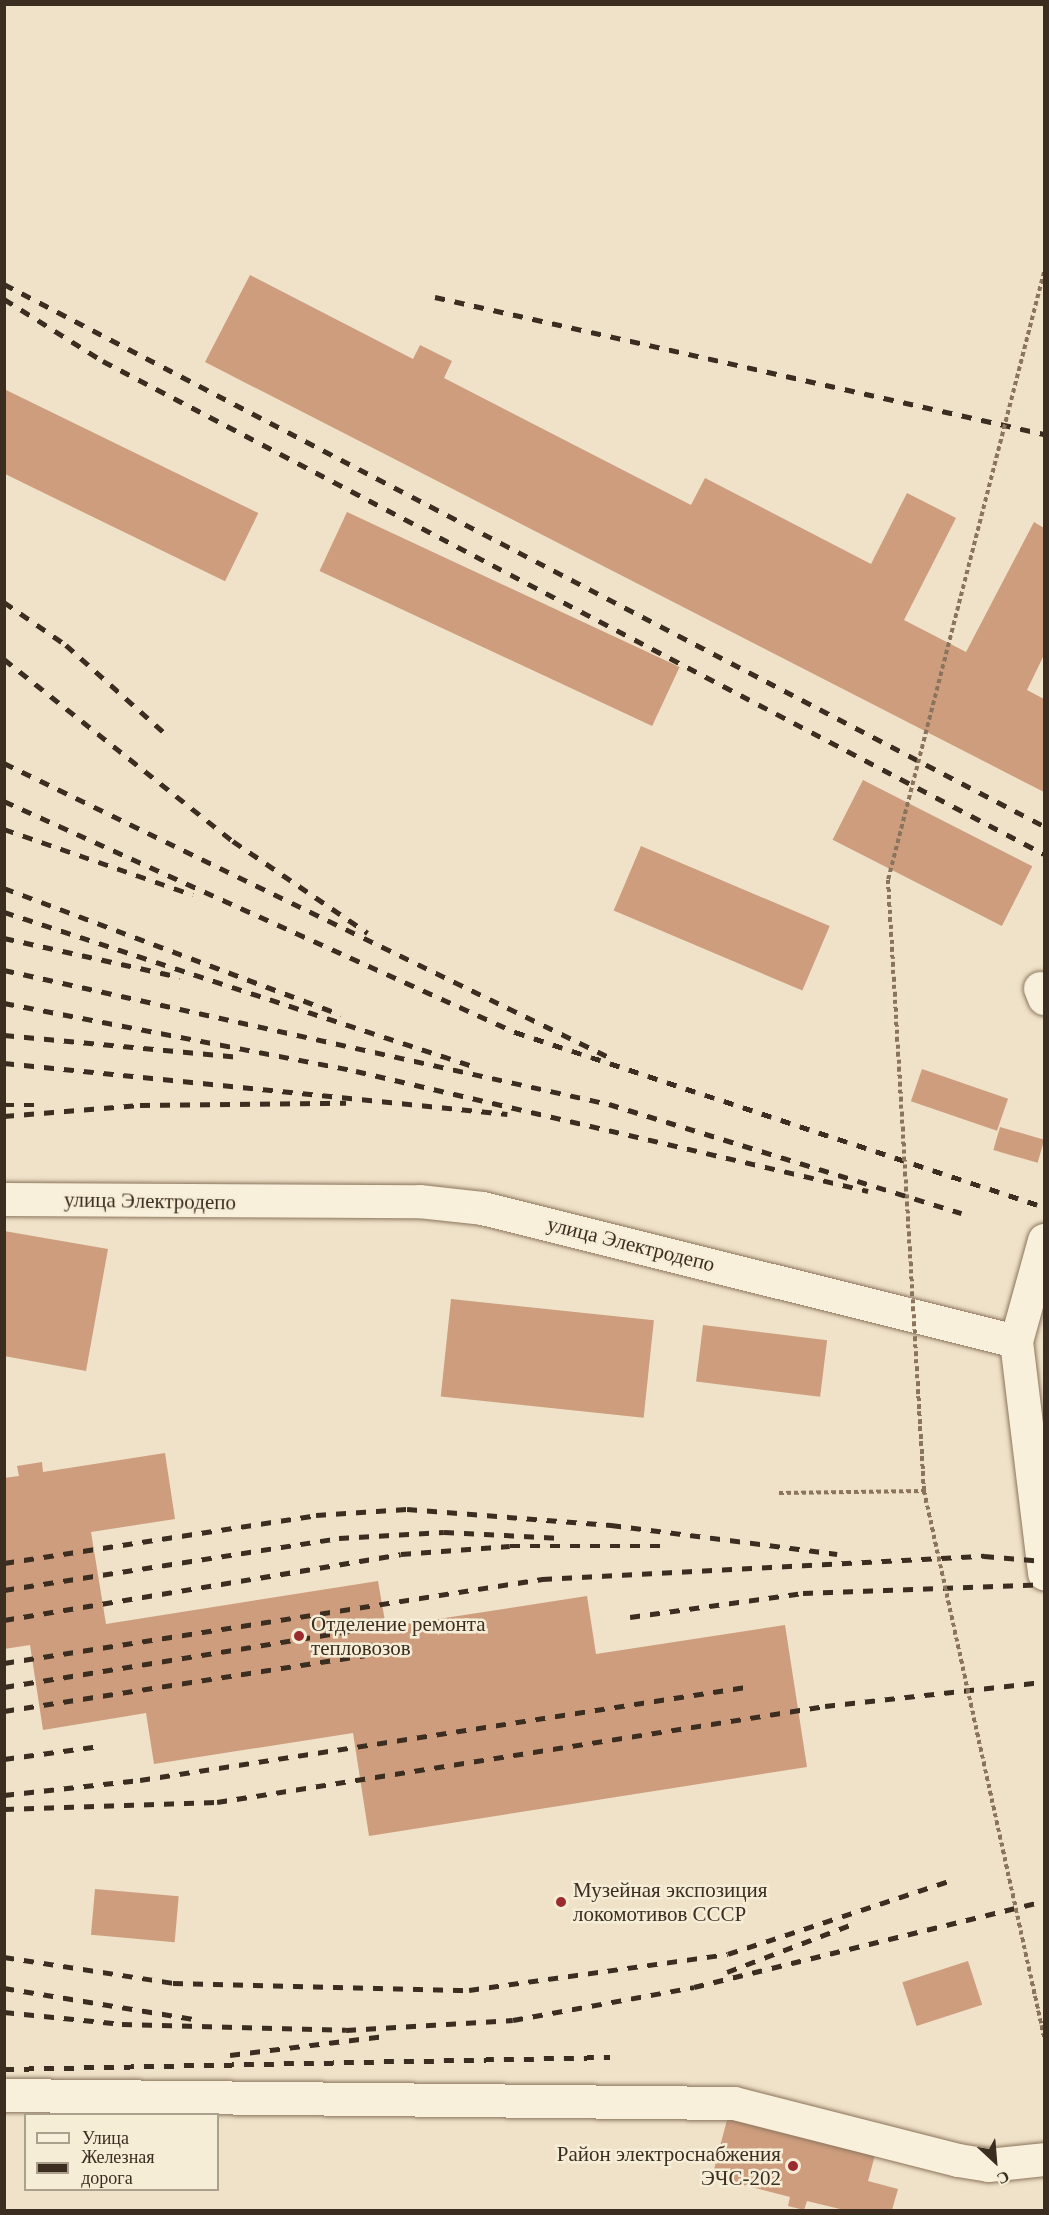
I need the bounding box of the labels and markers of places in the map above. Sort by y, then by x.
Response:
place label: Отделение ремонта тепловозов [311,1611,486,1661]
marker: Отделение ремонта тепловозов [292,1629,306,1643]
place label: Музейная экспозиция локомотивов СССР [573,1877,767,1927]
marker: Музейная экспозиция локомотивов СССР [554,1895,568,1909]
place label: Район электроснабжения ЭЧС-202 [557,2141,781,2191]
marker: Район электроснабжения ЭЧС-202 [786,2159,800,2173]

